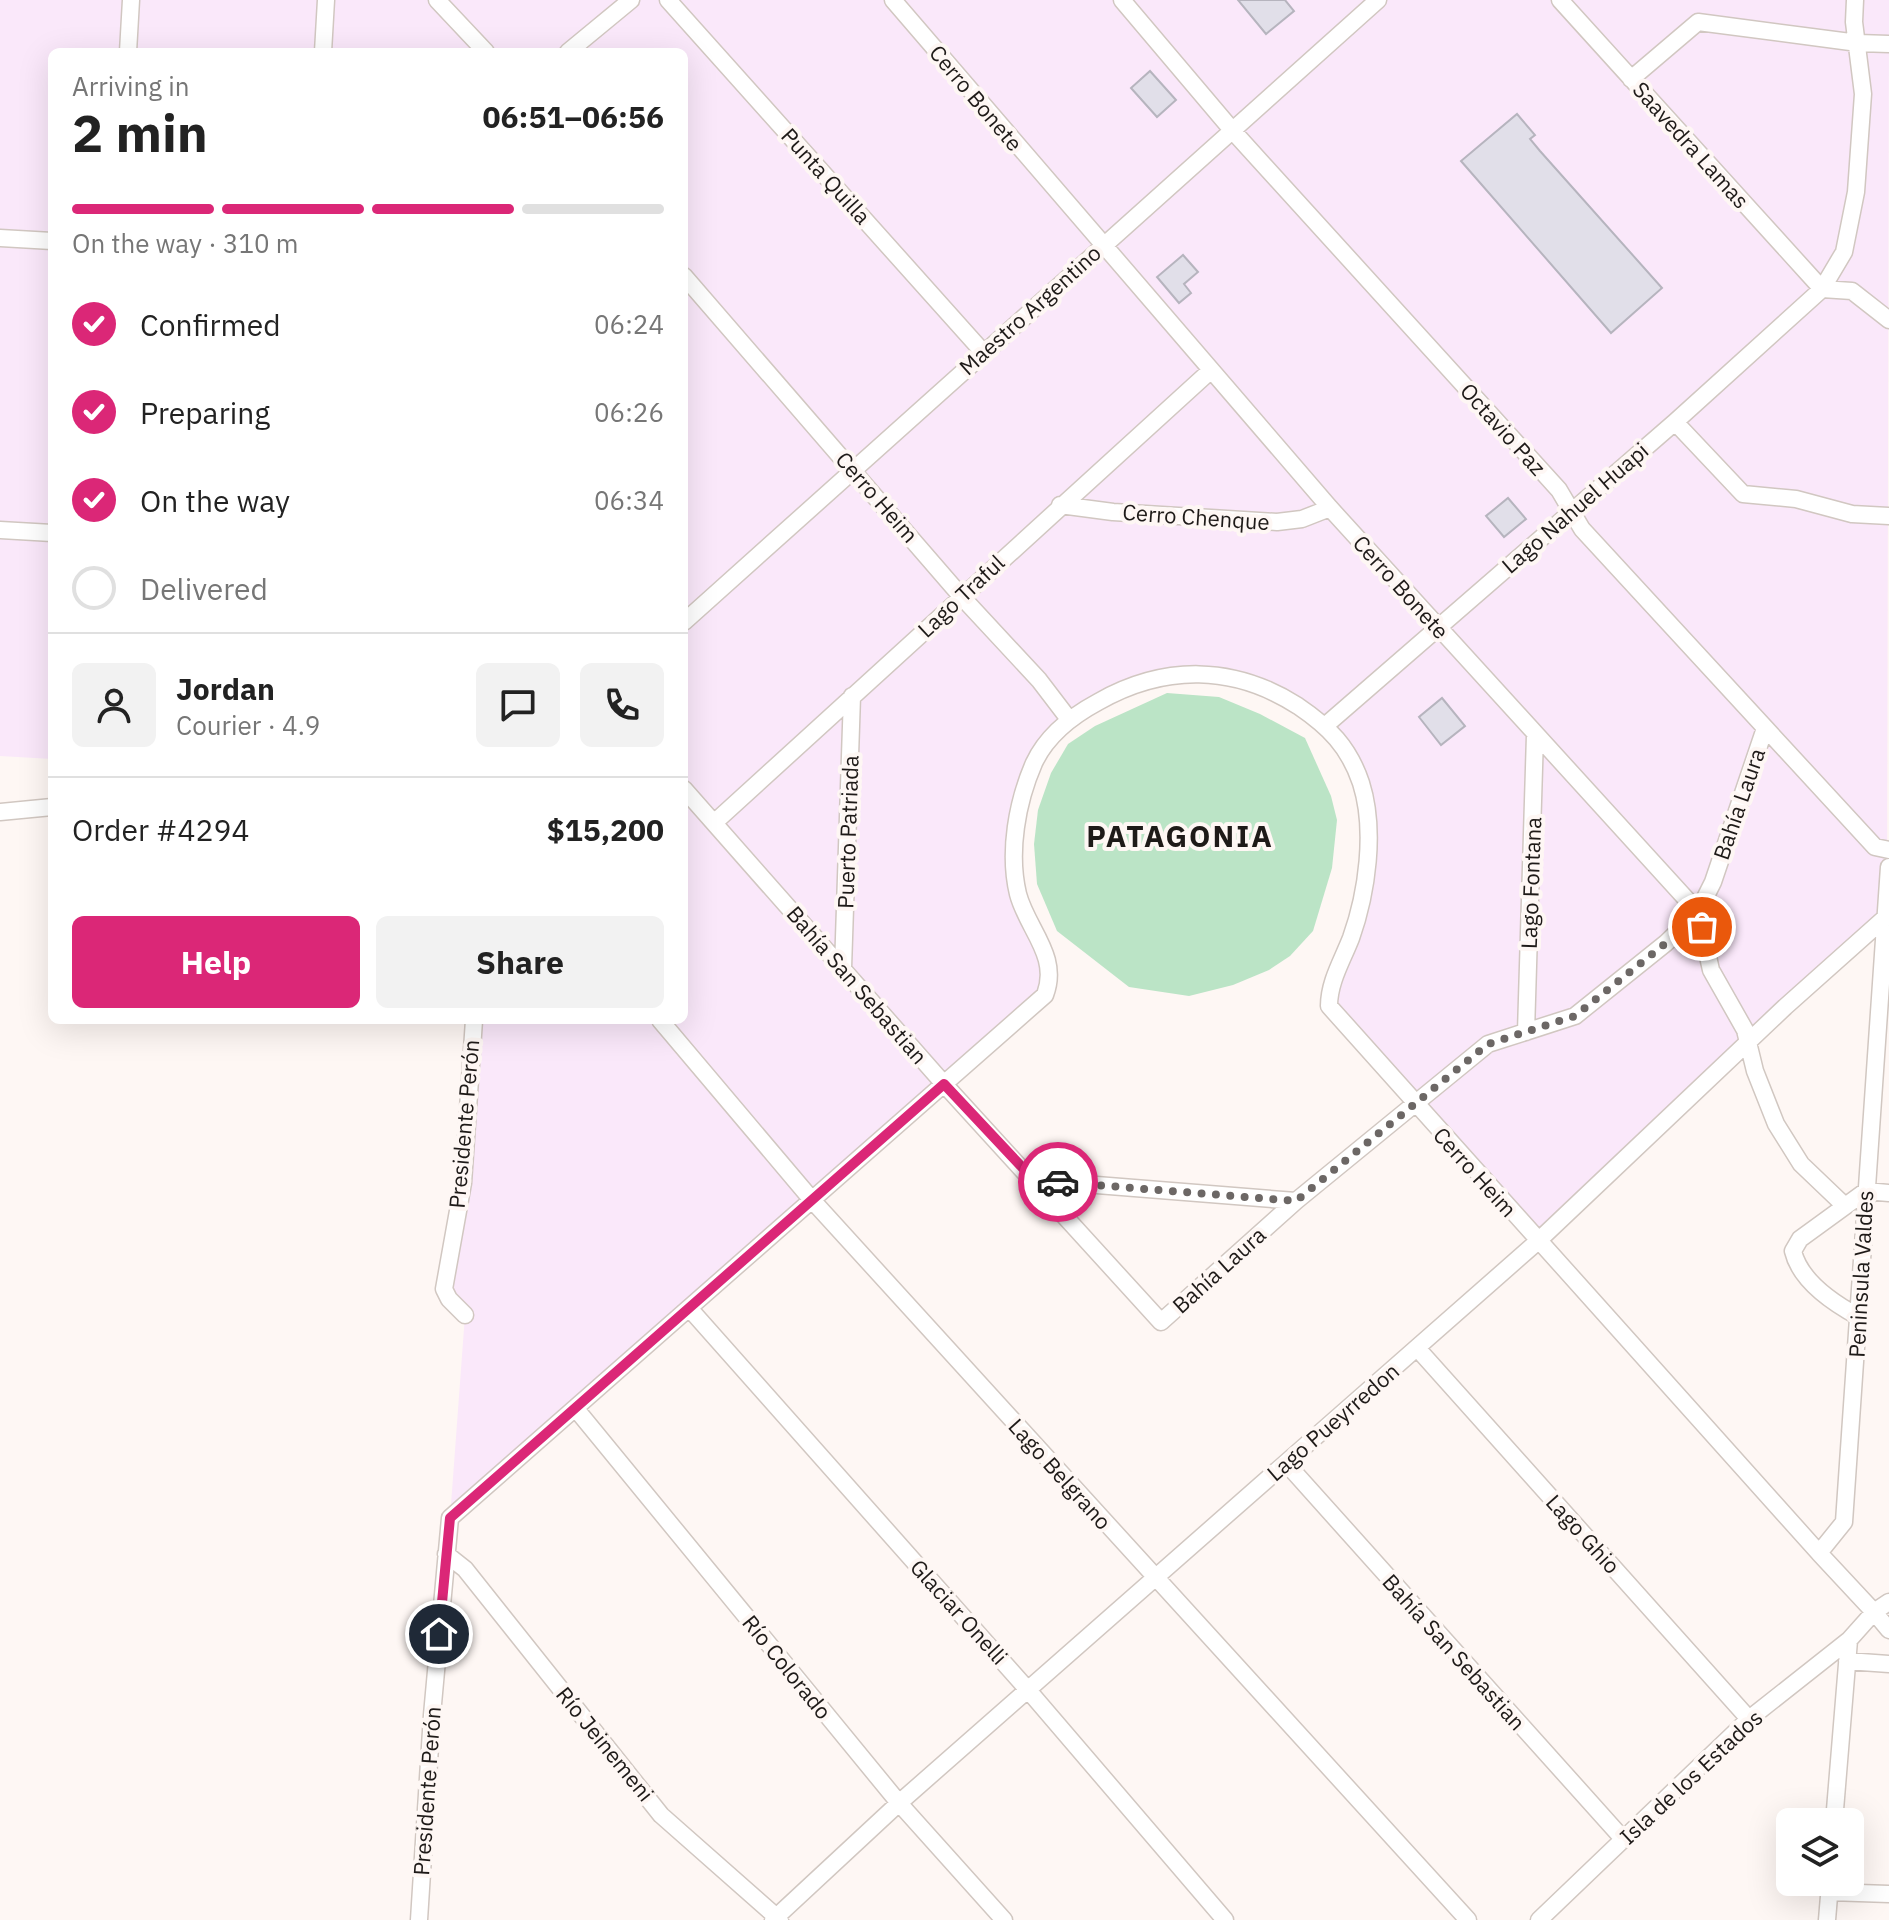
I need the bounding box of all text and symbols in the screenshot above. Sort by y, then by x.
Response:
street label: Cerro Bonete [923,38,1029,157]
text: Arriving in [72,69,189,103]
street label: Saavedra Lamas [1627,75,1756,214]
text: 06:51–06:56 [483,97,664,136]
text: 2 min [72,99,208,166]
street label: Punta Quilla [775,121,878,230]
text: On the way · 310 m [72,226,298,260]
street label: Maestro Argentino [953,238,1107,381]
icon: check [72,302,116,346]
text: Confirmed [140,305,281,344]
text: 06:24 [594,307,664,341]
street label: Octavio Paz [1454,376,1553,481]
icon: check [72,390,116,434]
text: Preparing [140,393,270,432]
text: 06:26 [594,395,664,429]
street label: Lago Nahuel Huapi [1495,436,1654,579]
street label: Cerro Heim [830,445,925,548]
icon: check [72,478,116,522]
text: On the way [140,481,290,520]
text: 06:34 [594,483,664,517]
street label: Cerro Chenque [1122,497,1271,536]
street label: Cerro Bonete [1347,529,1456,645]
street label: Lago Traful [911,548,1010,643]
text: Delivered [140,569,268,608]
button: person [72,663,156,747]
button: chat [476,663,560,747]
button: phone [580,663,664,747]
text: Jordan [176,669,275,708]
text: Courier · 4.9 [176,708,320,742]
street label: Bahía Laura [1706,744,1771,863]
street label: Puerto Patriada [830,754,865,909]
text: Order #4294 [72,810,249,849]
text: $15,200 [547,810,664,849]
district label: PATAGONIA [1086,816,1274,855]
street label: Lago Fontana [1514,816,1547,949]
pin [1668,893,1736,961]
street label: Bahía San Sebastian [781,899,934,1070]
icon: bag [1680,905,1724,949]
button: Help [72,916,360,1008]
button: Share [376,916,664,1008]
street label: Presidente Perón [442,1038,485,1210]
street label: Cerro Heim [1427,1120,1523,1223]
courier [1018,1142,1098,1222]
icon: car [1036,1160,1080,1204]
street label: Peninsula Valdes [1842,1190,1879,1358]
street label: Bahía Laura [1166,1220,1272,1319]
street label: Lago Pueyrredon [1260,1356,1405,1487]
street label: Lago Belgrano [1003,1412,1118,1536]
street label: Lago Ghio [1540,1488,1627,1580]
street label: Glaciar Onelli [904,1553,1014,1670]
street label: Bahía San Sebastian [1376,1567,1532,1736]
pin [405,1600,473,1668]
street label: Río Colorado [736,1609,838,1725]
icon: home [417,1612,461,1656]
street label: Río Jeinemeni [550,1680,661,1807]
street label: Isla de los Estados [1613,1703,1768,1850]
street label: Presidente Perón [406,1705,447,1876]
map controls [1776,1808,1864,1896]
button: layers [1776,1808,1864,1896]

